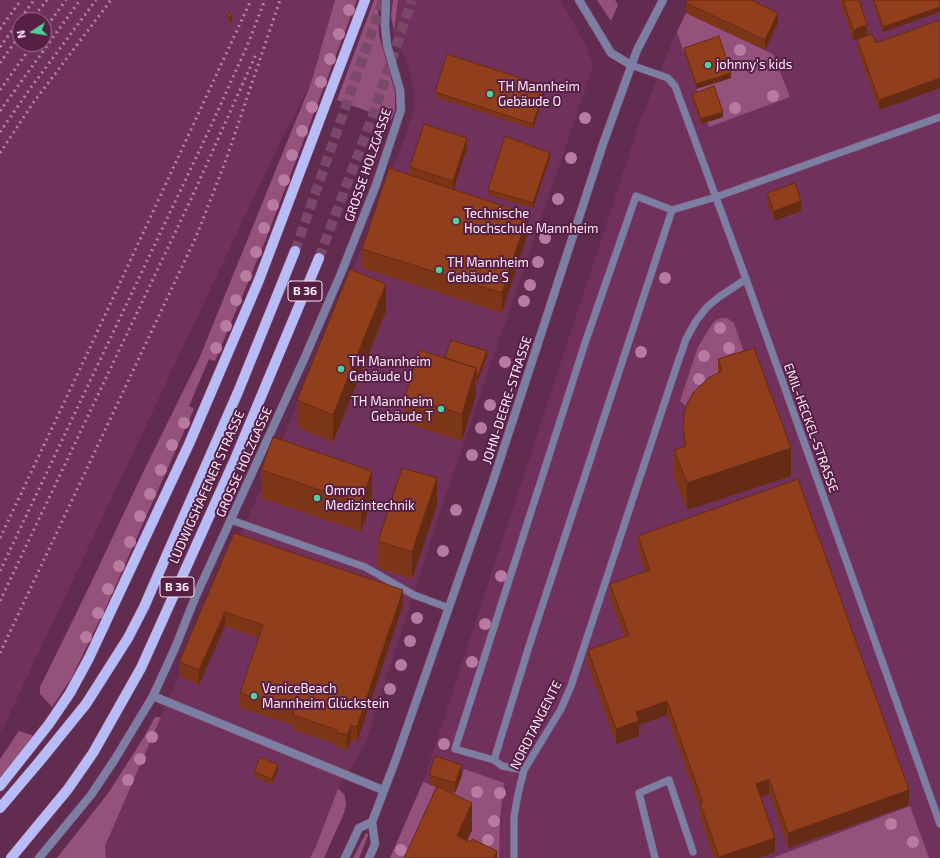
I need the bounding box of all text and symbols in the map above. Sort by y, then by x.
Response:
north arrow [12,12,52,52]
text: N [14,29,28,40]
place label: johnny's kids [716,57,792,73]
marker: johnny's kids [703,60,713,70]
place label: TH Mannheim Gebäude O [498,79,580,110]
marker: TH Mannheim Gebäude O [485,89,495,99]
street label: GROSSE HOLZGASSE [341,106,395,224]
place label: Technische Hochschule Mannheim [464,206,598,237]
marker: Technische Hochschule Mannheim [451,216,461,226]
place label: TH Mannheim Gebäude S [447,255,529,286]
marker: TH Mannheim Gebäude S [434,265,444,275]
road number: B 36 [288,281,322,301]
street label: JOHN-DEERE-STRASSE [479,334,535,466]
place label: TH Mannheim Gebäude U [349,354,431,385]
street label: EMIL-HECKEL-STRASSE [780,361,842,495]
marker: TH Mannheim Gebäude U [336,364,346,374]
place label: TH Mannheim Gebäude T [351,394,433,425]
street label: GROSSE HOLZGASSE [213,404,275,520]
marker: TH Mannheim Gebäude T [436,404,446,414]
street label: LUDWIGSHAFENER STRASSE [166,408,248,566]
place label: Omron Medizintechnik [325,483,415,514]
marker: Omron Medizintechnik [312,493,322,503]
road number: B 36 [160,577,194,597]
street label: NORDTANGENTE [507,678,565,772]
place label: VeniceBeach Mannheim Glückstein [262,681,389,712]
marker: VeniceBeach Mannheim Glückstein [249,691,259,701]

